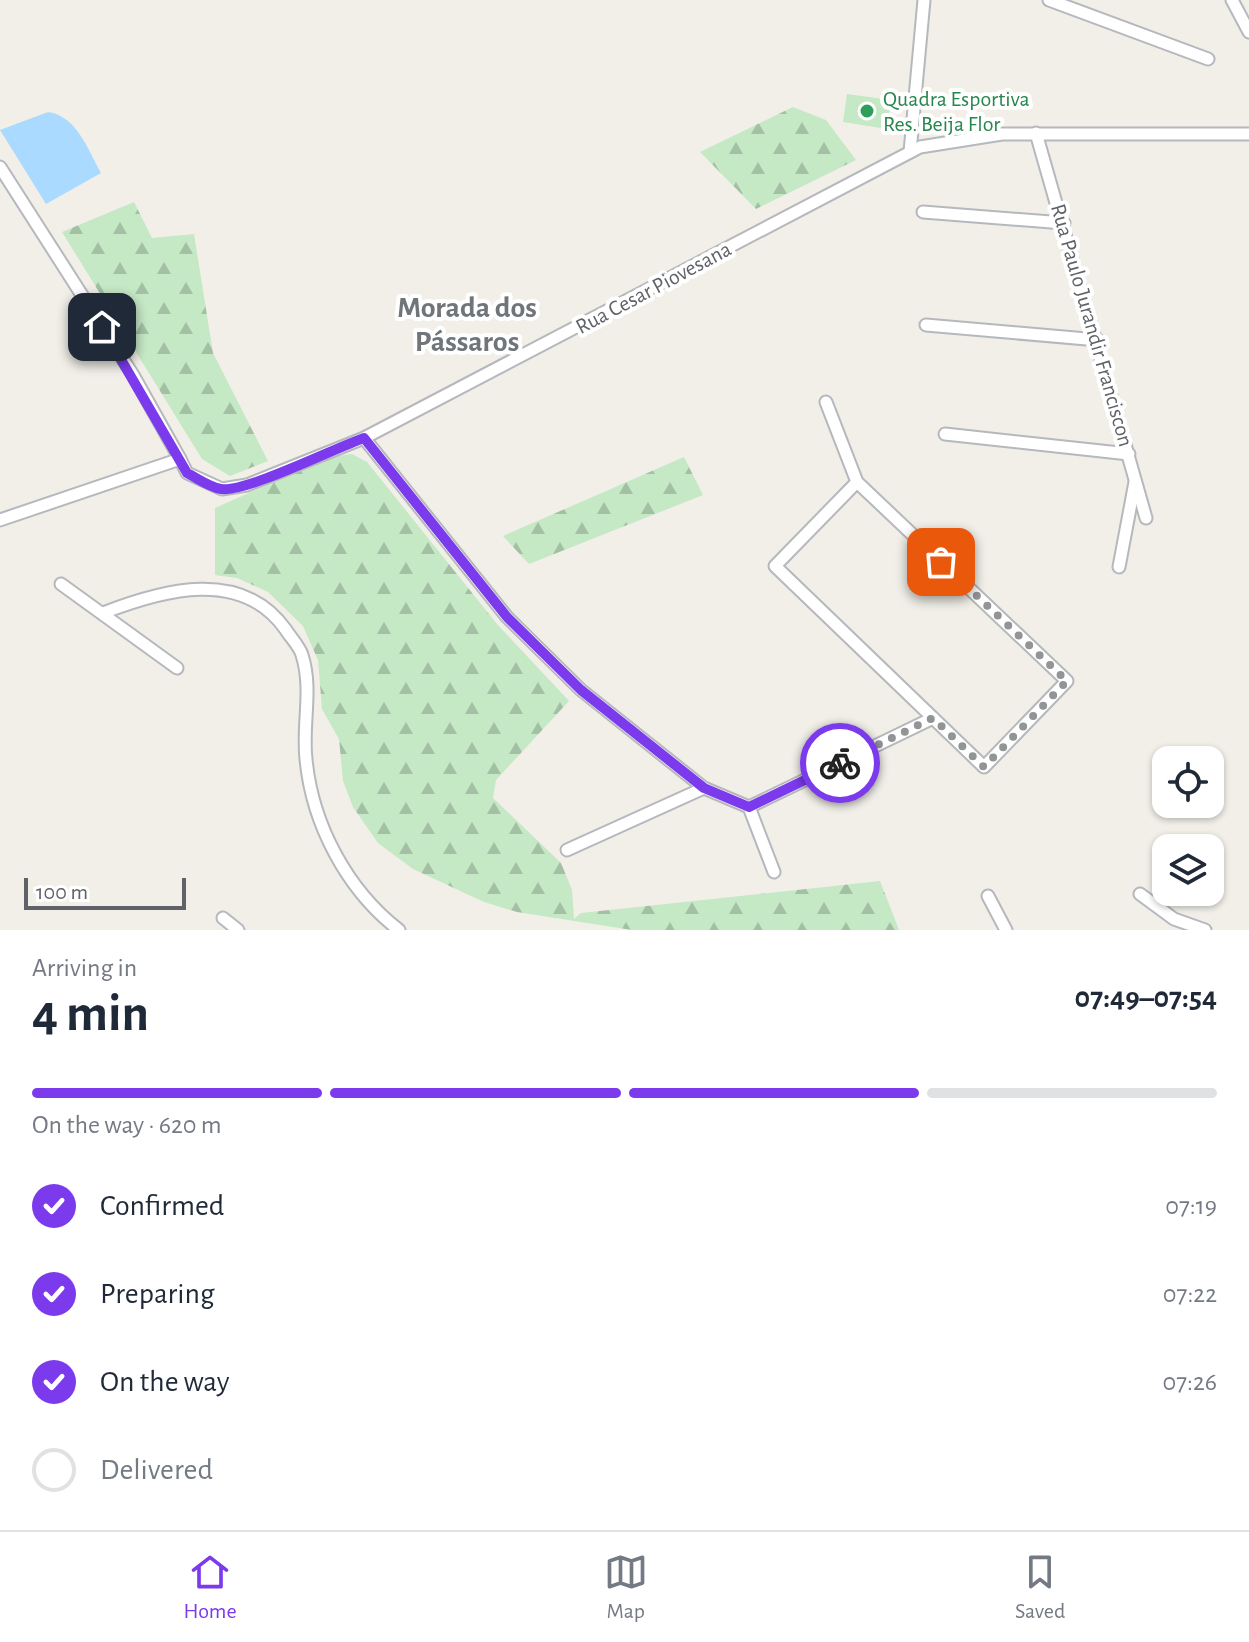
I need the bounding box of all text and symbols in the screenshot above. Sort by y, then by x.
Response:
place label: Quadra Esportiva Res. Beija Flor [883,88,1030,135]
marker: Quadra Esportiva Res. Beija Flor [858,102,876,120]
street label: Rua Paulo Jurandir Franciscon [1047,201,1137,449]
street label: Rua Cesar Piovesana [572,238,735,338]
pin [68,293,136,361]
district label: Morada dos Pássaros [397,293,537,357]
icon: home [80,305,124,349]
pin [907,528,975,596]
icon: bag [919,540,963,584]
courier [800,723,880,803]
icon: bike [818,741,862,785]
map controls [1152,746,1224,906]
button: locate [1152,746,1224,818]
button: layers [1152,834,1224,906]
scale bar [24,874,186,910]
text: 100 m [36,881,88,903]
text: Arriving in [32,955,137,981]
text: 07:49–07:54 [1075,983,1217,1013]
text: 4 min [32,988,149,1040]
text: On the way · 620 m [32,1112,222,1138]
icon: check [32,1184,76,1228]
text: Confirmed [100,1191,224,1221]
text: 07:19 [1165,1193,1217,1219]
icon: check [32,1272,76,1316]
text: Preparing [100,1279,215,1309]
text: 07:22 [1163,1281,1217,1307]
icon: check [32,1360,76,1404]
text: On the way [100,1367,229,1397]
text: 07:26 [1162,1369,1217,1395]
text: Delivered [100,1455,213,1485]
tab: Home [184,1550,237,1624]
tab: Map [604,1550,648,1624]
tab: Saved [1015,1550,1065,1624]

